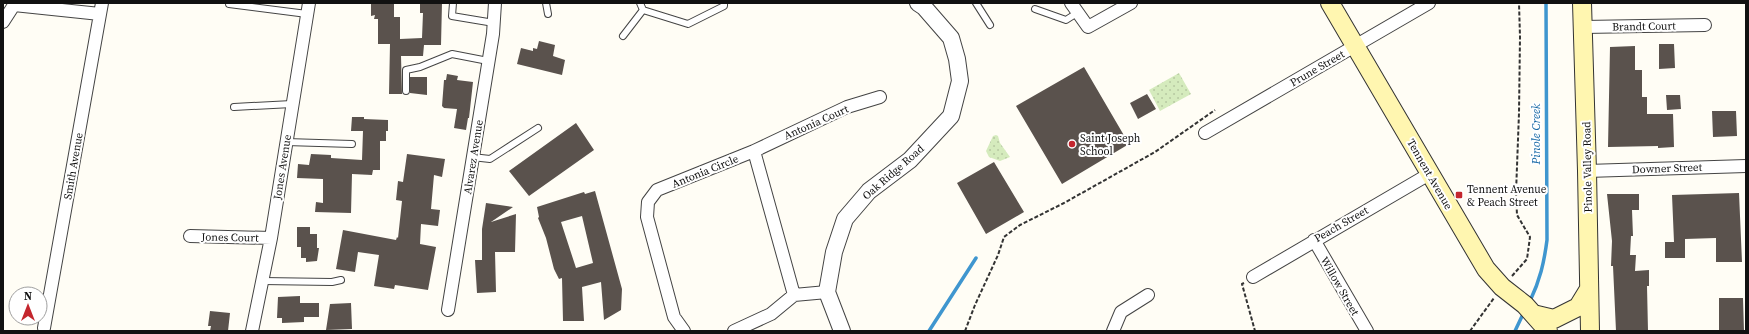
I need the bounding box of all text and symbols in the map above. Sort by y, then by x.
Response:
street label: Brandt Court [1612,18,1676,35]
street label: Prune Street [1287,47,1348,90]
street label: Antonia Court [781,101,851,143]
water label: Pinole Creek [1528,103,1544,165]
street label: Alvarez Avenue [460,118,487,195]
street label: Pinole Valley Road [1579,121,1596,213]
street label: Smith Avenue [60,131,87,201]
place label: Saint Joseph School [1080,131,1141,159]
street label: Jones Avenue [270,133,295,202]
street label: Tennent Avenue [1403,136,1456,213]
marker: Saint Joseph School [1067,139,1077,149]
street label: Oak Ridge Road [859,141,928,203]
street label: Antonia Circle [670,151,741,192]
street label: Downer Street [1632,160,1703,177]
place label: Tennent Avenue & Peach Street [1467,182,1547,210]
marker: Tennent Avenue & Peach Street [1454,190,1464,200]
street label: Peach Street [1311,203,1371,246]
street label: Jones Court [200,229,259,246]
street label: Willow Street [1317,254,1363,319]
north arrow [8,286,48,326]
text: N [24,289,32,304]

